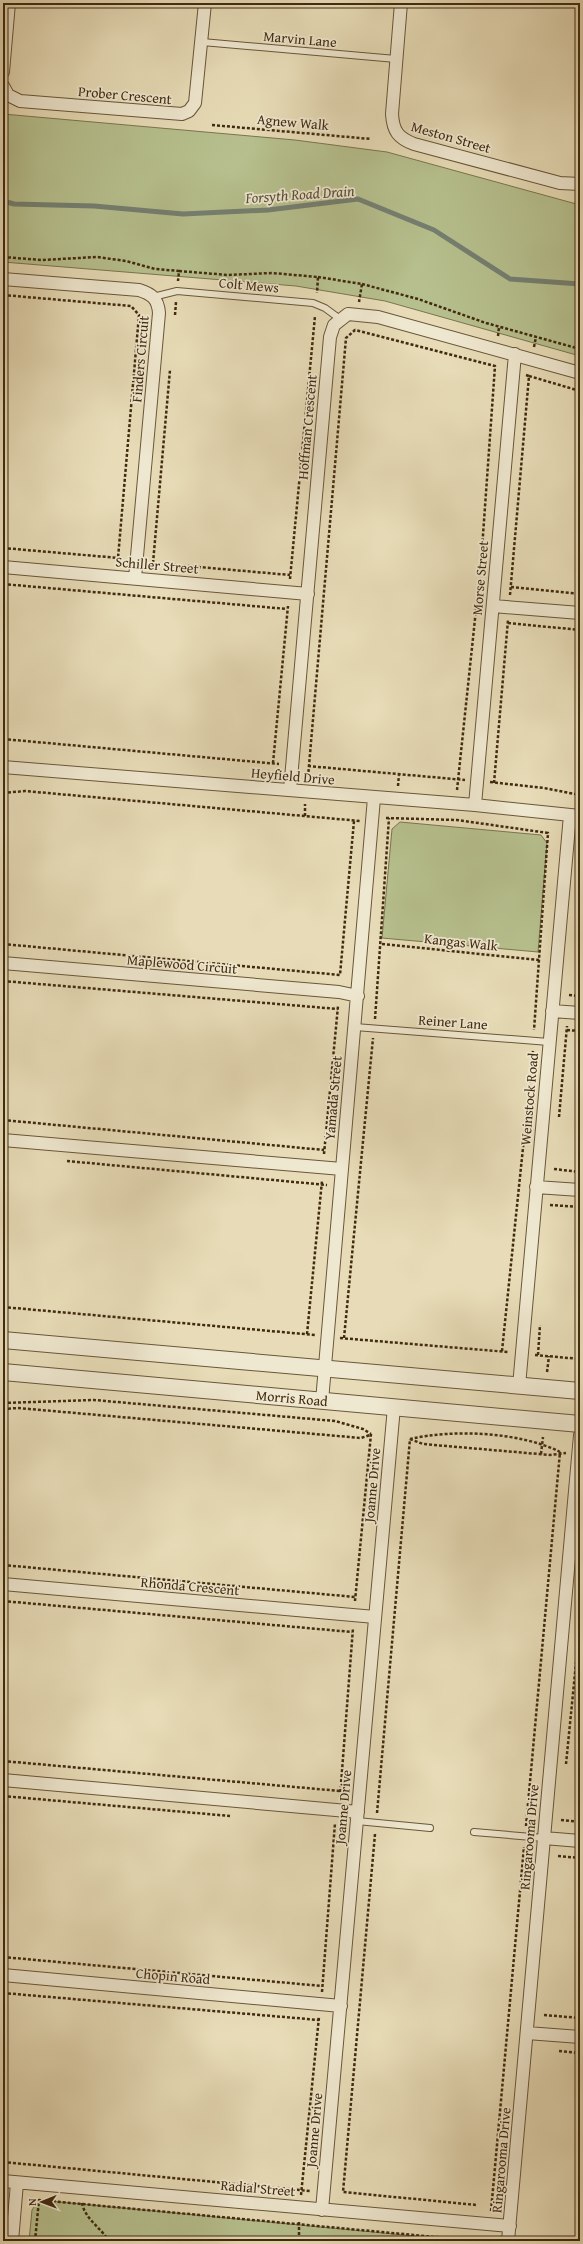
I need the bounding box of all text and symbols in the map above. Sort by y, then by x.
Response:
street label: Marvin Lane [262,26,338,52]
street label: Prober Crescent [77,81,173,109]
street label: Agnew Walk [256,109,331,135]
street label: Meston Street [409,116,493,158]
water label: Forsyth Road Drain [244,180,356,208]
street label: Colt Mews [218,272,280,298]
street label: Finders Circuit [126,315,154,403]
street label: Hoffman Crescent [292,374,322,480]
street label: Morse Street [467,540,493,616]
street label: Schiller Street [115,551,199,579]
street label: Heyfield Drive [250,762,336,790]
street label: Kangas Walk [423,928,500,956]
street label: Maplewood Circuit [126,949,238,979]
street label: Reiner Lane [418,1010,489,1034]
street label: Weinstock Road [515,1051,543,1146]
street label: Yamada Street [319,1055,347,1141]
street label: Morris Road [255,1385,329,1411]
street label: Joanne Drive [359,1446,385,1525]
street label: Rhonda Crescent [140,1572,240,1600]
street label: Joanne Drive [330,1768,356,1847]
street label: Ringarooma Drive [514,1783,544,1891]
street label: Chopin Road [135,1963,211,1989]
street label: Joanne Drive [301,2091,327,2170]
street label: Ringarooma Drive [486,2106,516,2214]
street label: Radial Street [220,2175,296,2201]
north arrow [22,2182,62,2222]
text: N [24,2198,40,2206]

